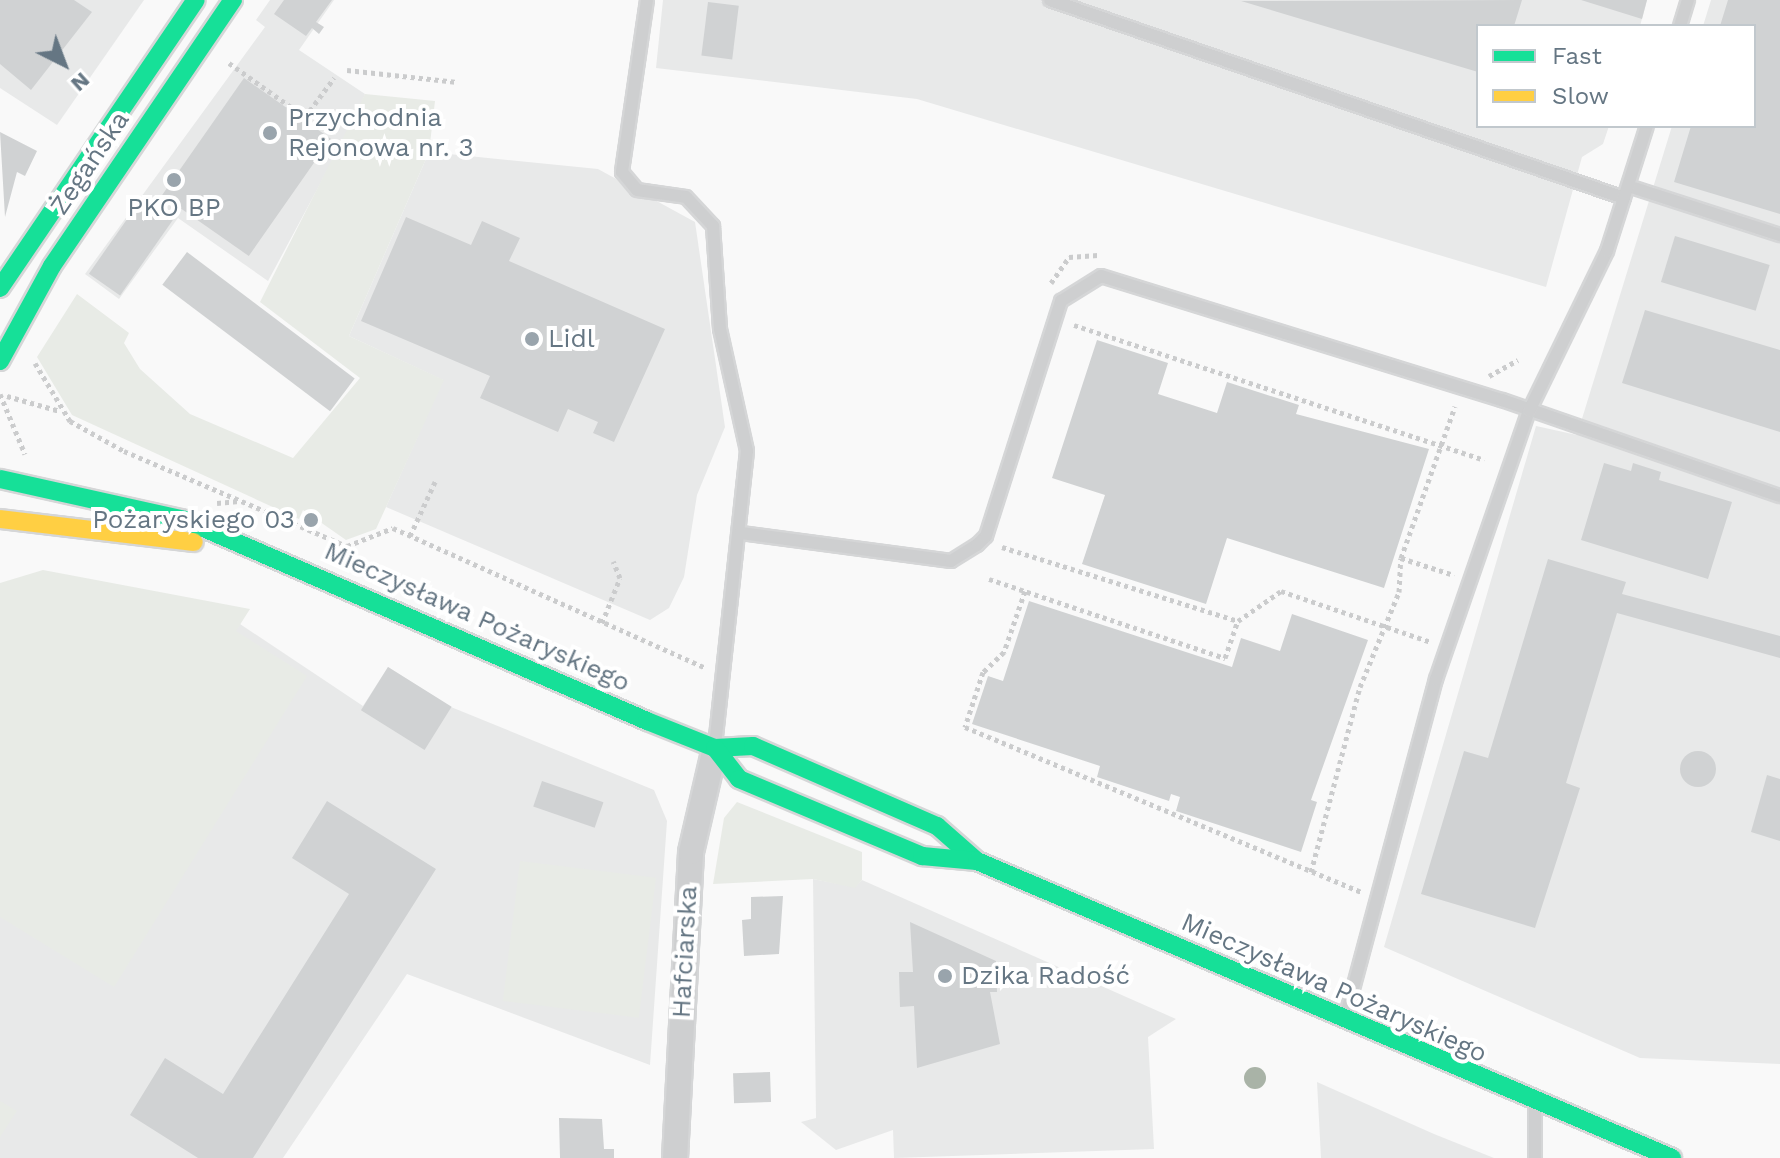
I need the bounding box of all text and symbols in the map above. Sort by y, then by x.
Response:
north arrow [24,24,104,104]
legend [1476,24,1756,128]
text: Fast [1552,42,1602,70]
text: N [66,67,95,97]
text: Slow [1552,82,1609,110]
place label: Przychodnia Rejonowa nr. 3 [288,102,474,164]
street label: Żegańska [44,105,136,221]
marker: Przychodnia Rejonowa nr. 3 [259,122,281,144]
marker: PKO BP [165,171,183,189]
place label: PKO BP [127,192,221,224]
place label: Lidl [548,323,595,355]
marker: Lidl [523,330,541,348]
place label: Pożaryskiego 03 [92,504,295,536]
marker: Pożaryskiego 03 [302,511,320,529]
street label: Mieczysława Pożaryskiego [319,535,635,699]
street label: Hafciarska [666,885,704,1019]
street label: Mieczysława Pożaryskiego [1176,906,1492,1070]
place label: Dzika Radość [961,960,1131,992]
marker: Dzika Radość [936,967,954,985]

